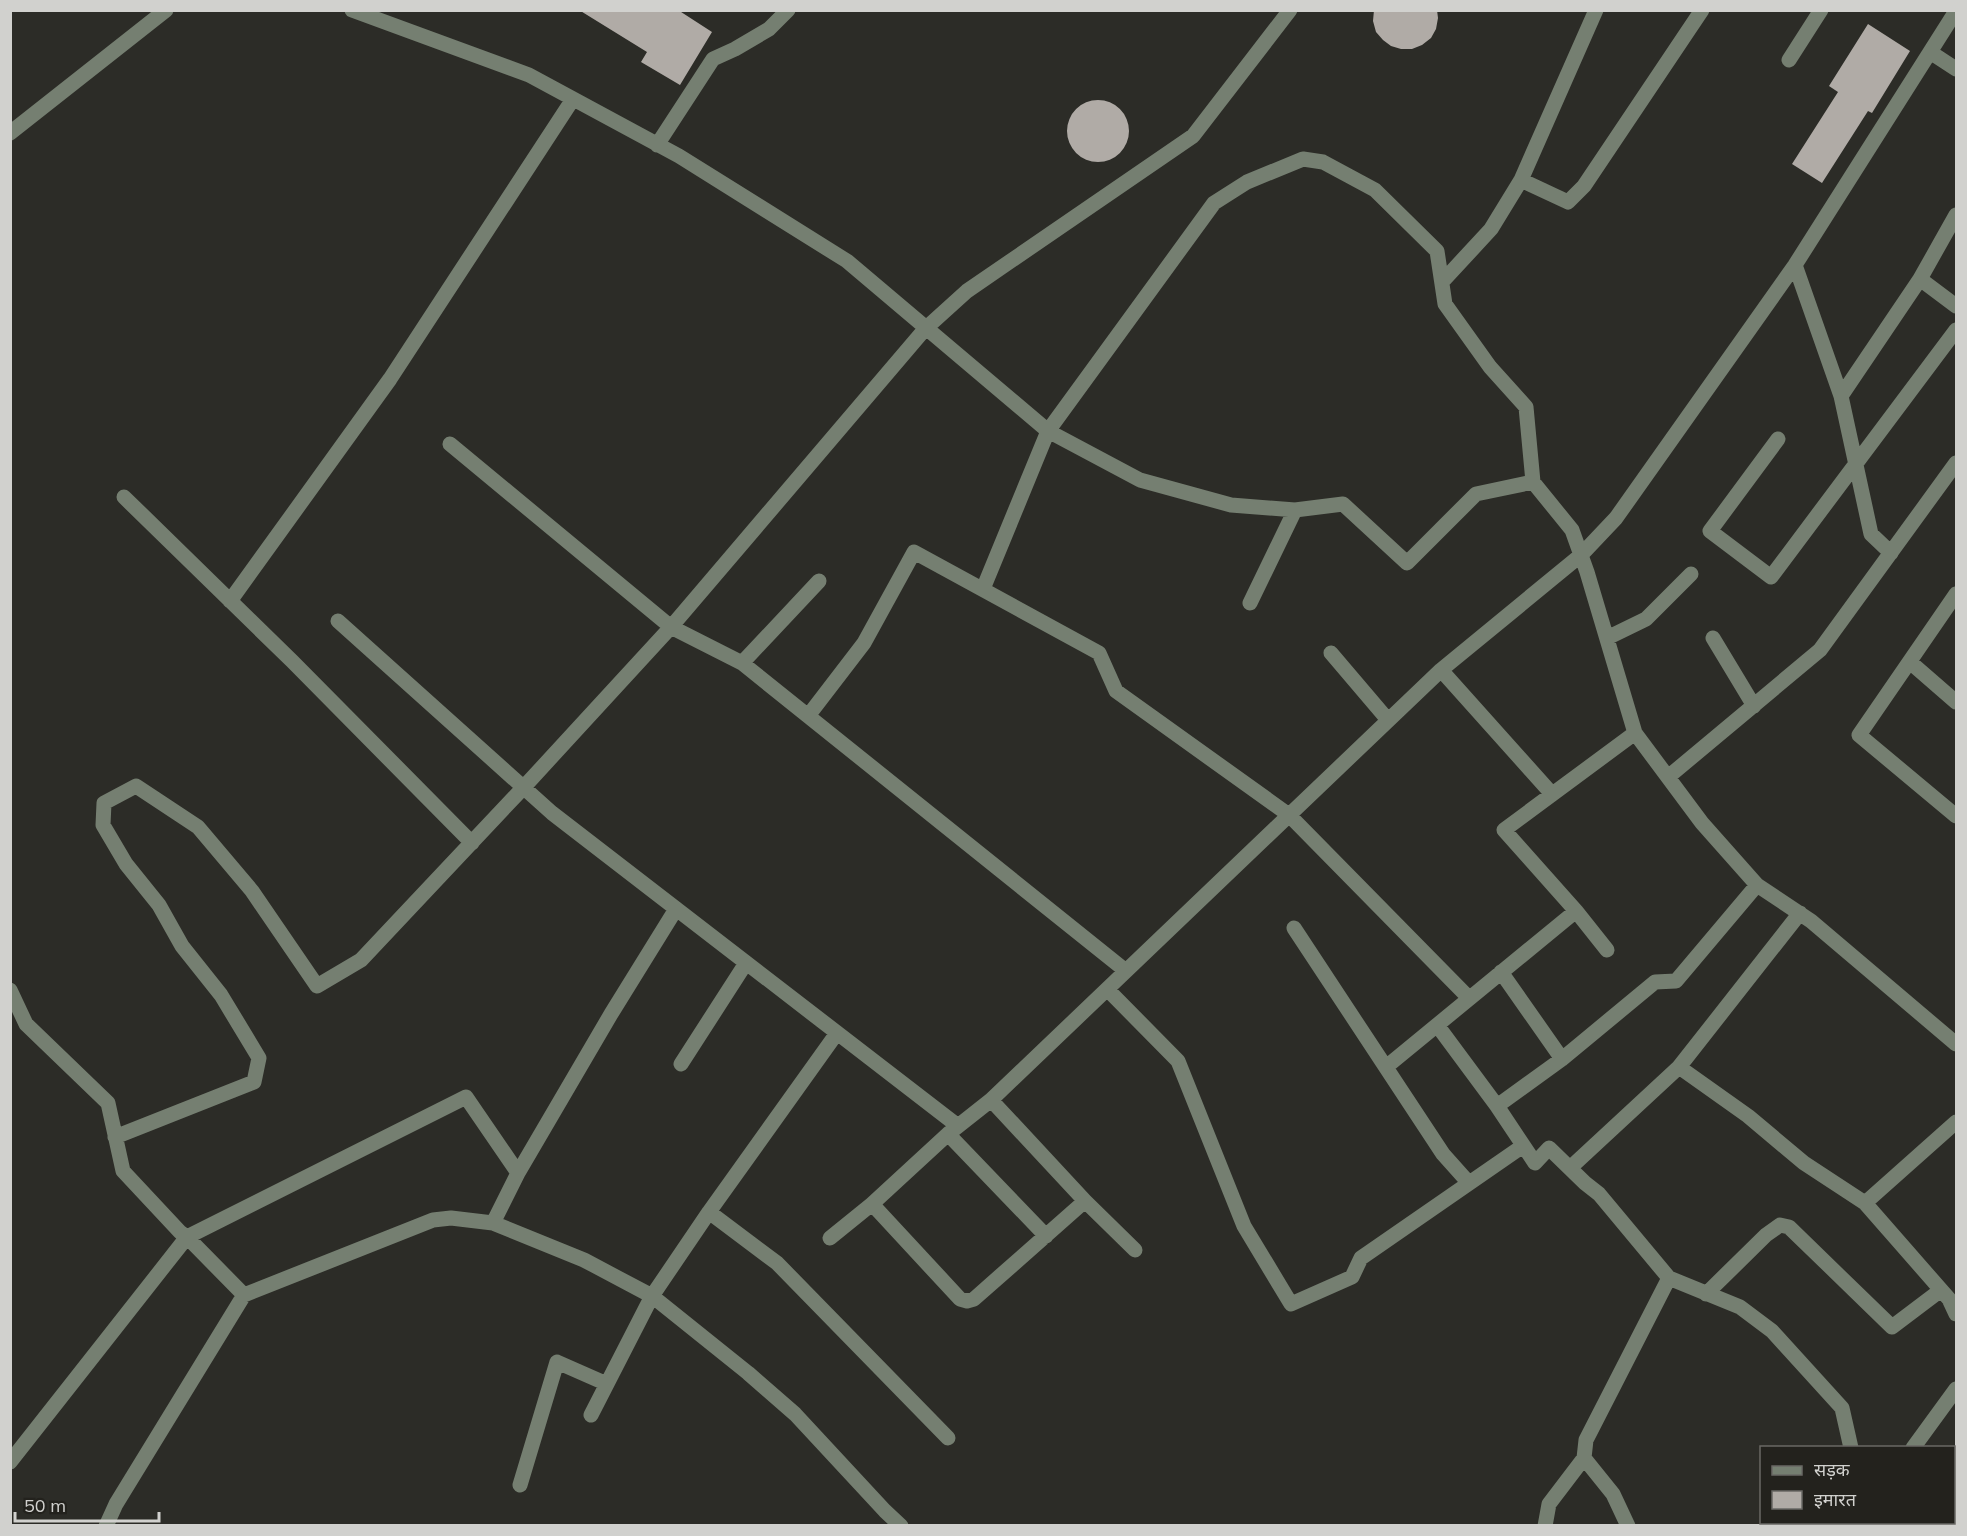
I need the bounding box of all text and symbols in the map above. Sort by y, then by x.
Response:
legend [1760,1446,1955,1524]
text: सड़क [1814,1458,1851,1481]
scale bar [15,1485,159,1523]
text: इमारत [1814,1488,1857,1511]
text: 50 m [24,1494,66,1517]

